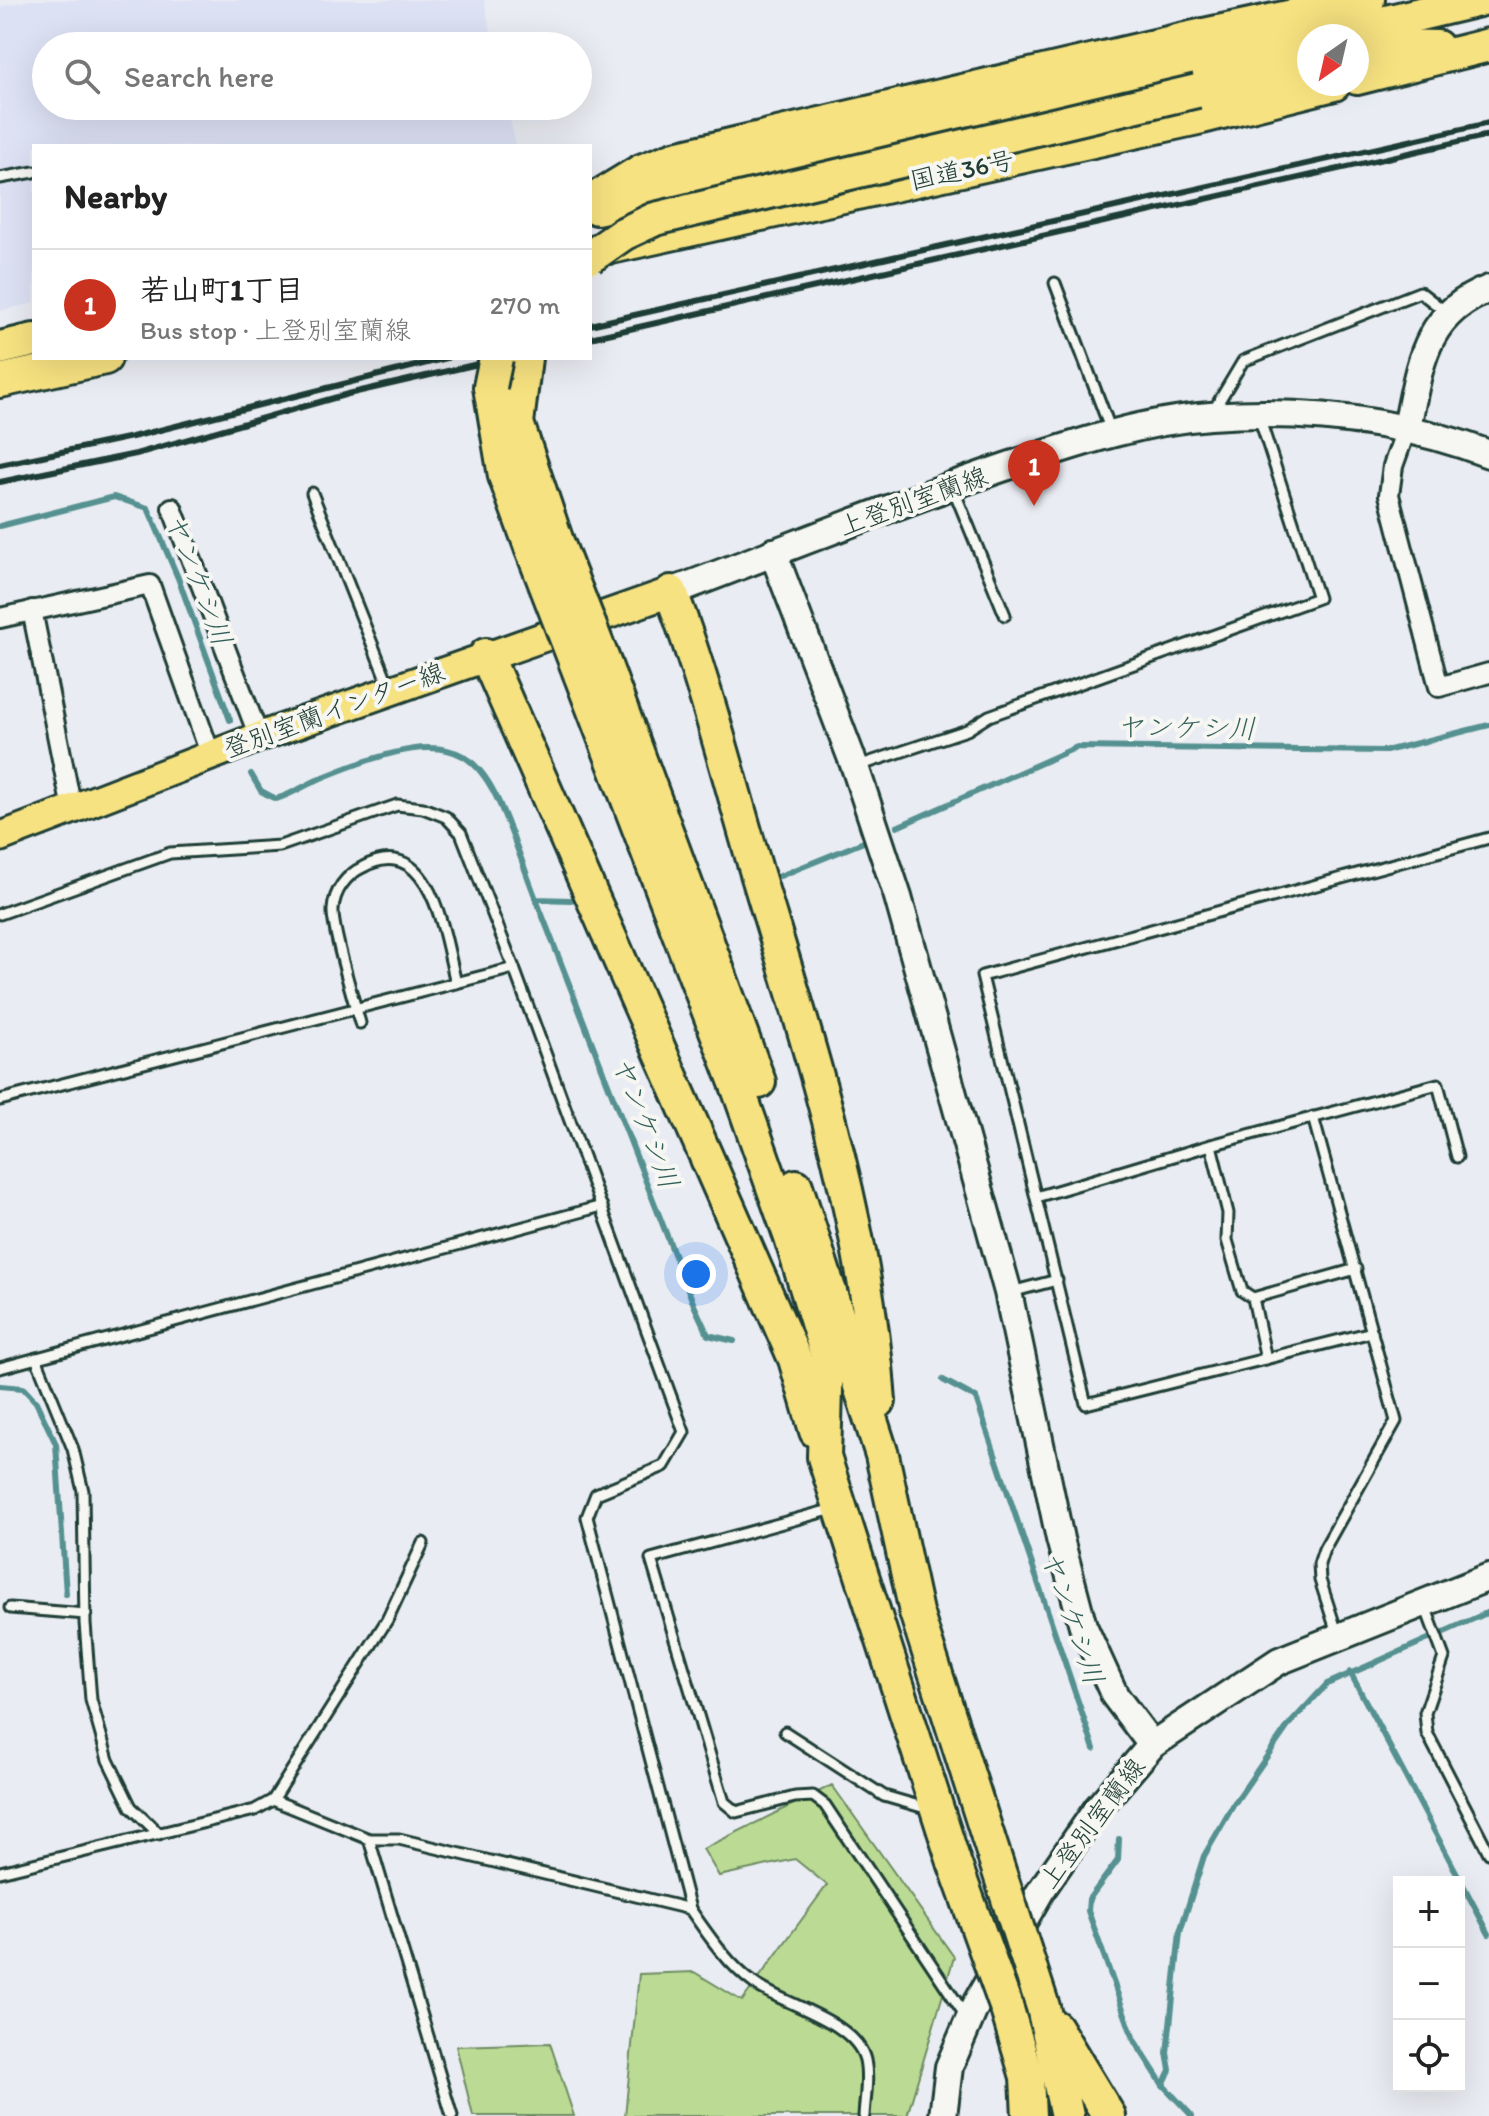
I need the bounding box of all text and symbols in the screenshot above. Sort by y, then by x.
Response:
north arrow [1297,24,1369,96]
search box [32,32,592,120]
icon: search [60,54,104,98]
text: Search here [124,58,274,95]
street label: 国道36号 [907,143,1017,197]
text: Nearby [64,176,167,217]
text: 若山町1丁目 [140,271,304,308]
text: 1 [84,289,96,321]
text: 270 m [490,289,560,321]
text: Bus stop · 上登別室蘭線 [140,314,411,346]
pin: 1 [1008,440,1060,506]
street label: 上登別室蘭線 [834,459,992,543]
water label: ヤンケシ川 [158,508,240,650]
street label: 登別室蘭インター線 [219,655,449,765]
water label: ヤンケシ川 [1116,709,1256,745]
water label: ヤンケシ川 [605,1051,687,1193]
your location [676,1254,716,1294]
water label: ヤンケシ川 [1034,1545,1112,1689]
street label: 上登別室蘭線 [1032,1751,1152,1895]
map controls [1393,1876,1465,2092]
button: + [1393,1876,1465,1948]
button: − [1393,1948,1465,2020]
button: locate [1393,2020,1465,2092]

